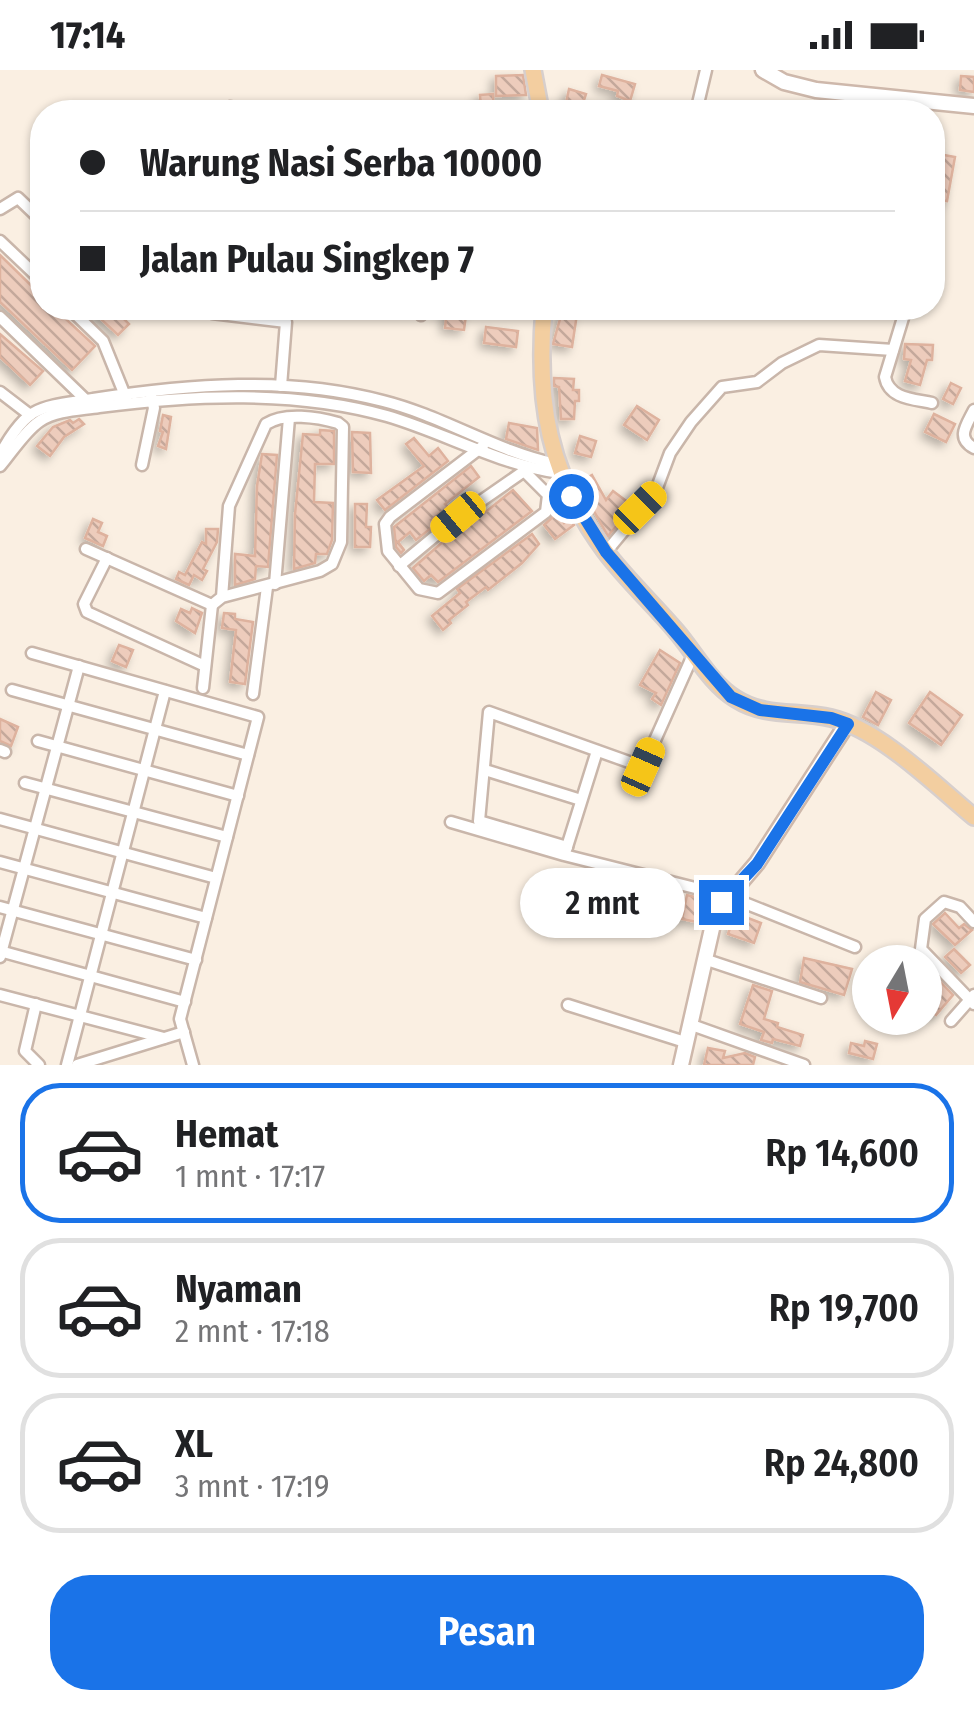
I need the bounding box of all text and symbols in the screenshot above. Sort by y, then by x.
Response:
text: 17:14 [50,12,125,58]
text: Warung Nasi Serba 10000 [140,140,542,186]
text: Jalan Pulau Singkep 7 [140,236,474,282]
route start [549,474,594,519]
car [608,476,672,540]
car [425,486,491,548]
car [617,733,669,801]
callout: 2 mnt [521,867,686,937]
route end [699,880,744,925]
text: 2 mnt [566,884,639,922]
north arrow [852,945,942,1035]
map controls [852,945,942,1035]
icon: car [55,1108,145,1198]
text: Hemat [175,1111,278,1157]
text: Rp 14,600 [765,1130,919,1176]
text: 1 mnt · 17:17 [175,1157,325,1195]
icon: car [55,1263,145,1353]
text: Nyaman [175,1266,302,1312]
text: Rp 19,700 [769,1285,919,1331]
text: 2 mnt · 17:18 [175,1312,330,1350]
icon: car [55,1418,145,1508]
text: XL [175,1421,213,1467]
text: Rp 24,800 [764,1440,919,1486]
text: 3 mnt · 17:19 [175,1467,330,1505]
button: Pesan [50,1575,924,1690]

